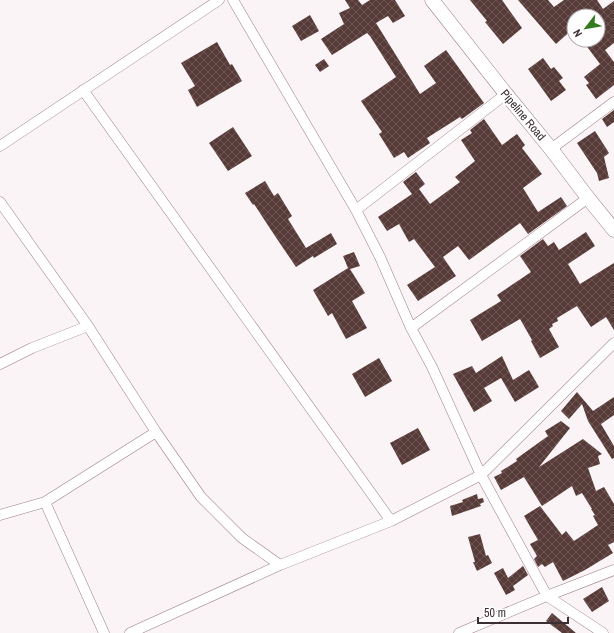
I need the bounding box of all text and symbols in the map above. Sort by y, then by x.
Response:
north arrow [566,8,606,48]
text: N [570,27,585,40]
street label: Pipeline Road [497,86,549,144]
scale bar [478,599,568,625]
text: 50 m [484,605,506,621]

